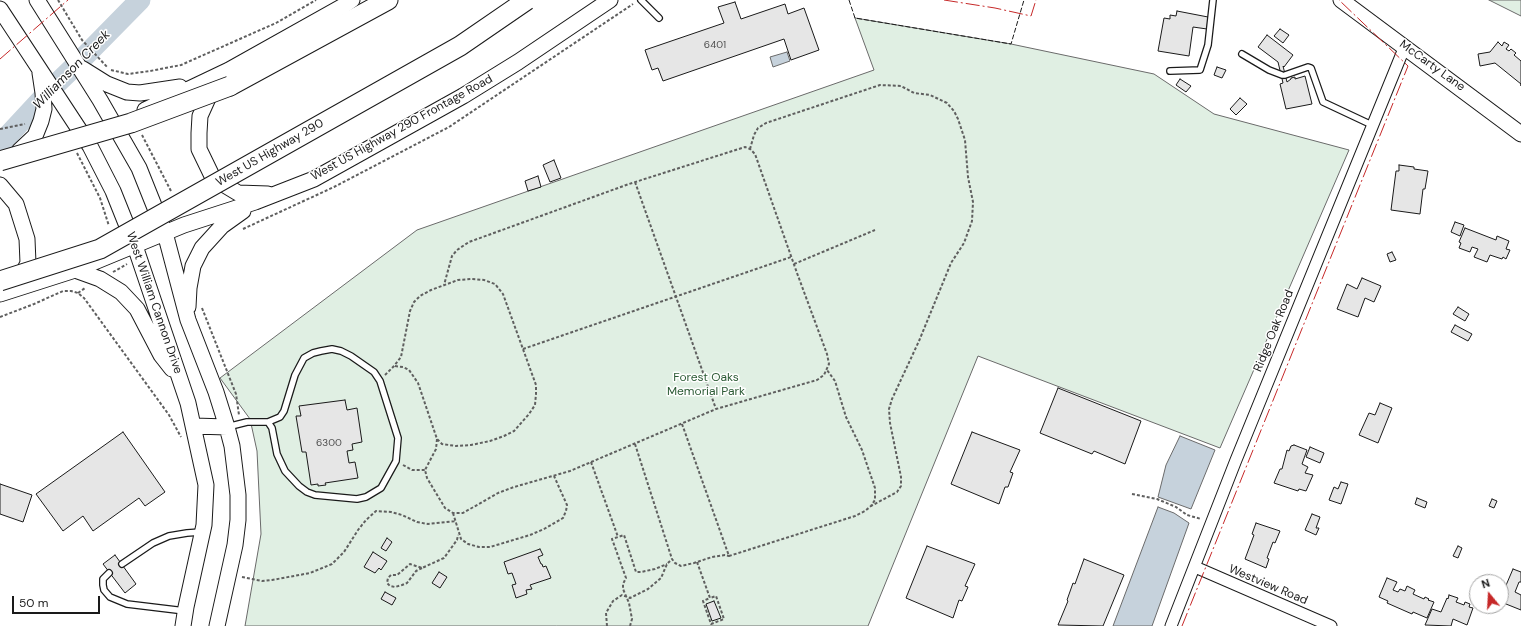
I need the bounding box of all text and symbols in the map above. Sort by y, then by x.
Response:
water label: Williamson Creek [30,27,114,113]
street label: McCarty Lane [1396,37,1468,95]
house number: 6401 [704,39,726,51]
street label: West US Highway 290 Frontage Road [309,72,495,184]
street label: West US Highway 290 [214,116,326,190]
street label: West William Cannon Drive [123,230,185,376]
street label: Ridge Oak Road [1251,288,1297,374]
park label: Forest Oaks Memorial Park [667,371,745,399]
house number: 6300 [316,437,342,449]
street label: Westview Road [1226,562,1310,608]
north arrow [1469,574,1509,614]
text: N [1480,576,1492,591]
scale bar [14,588,102,614]
text: 50 m [19,595,48,611]

